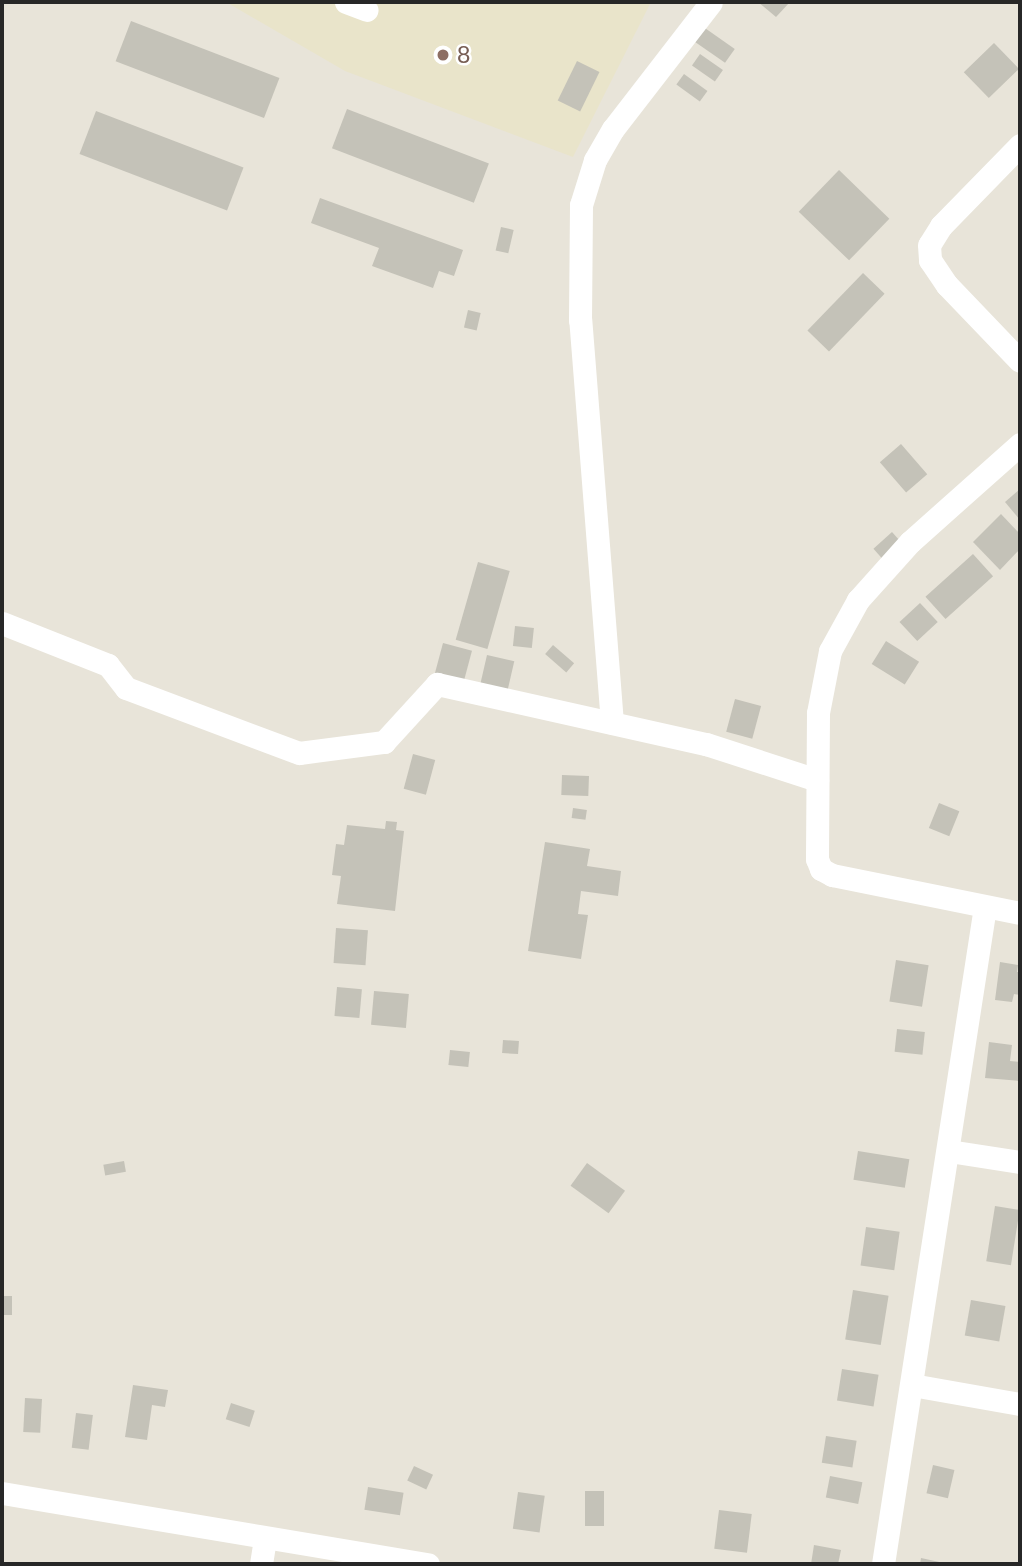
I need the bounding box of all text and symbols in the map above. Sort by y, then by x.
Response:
place label: 8 [457,41,470,69]
marker: 8 [435,47,451,63]

